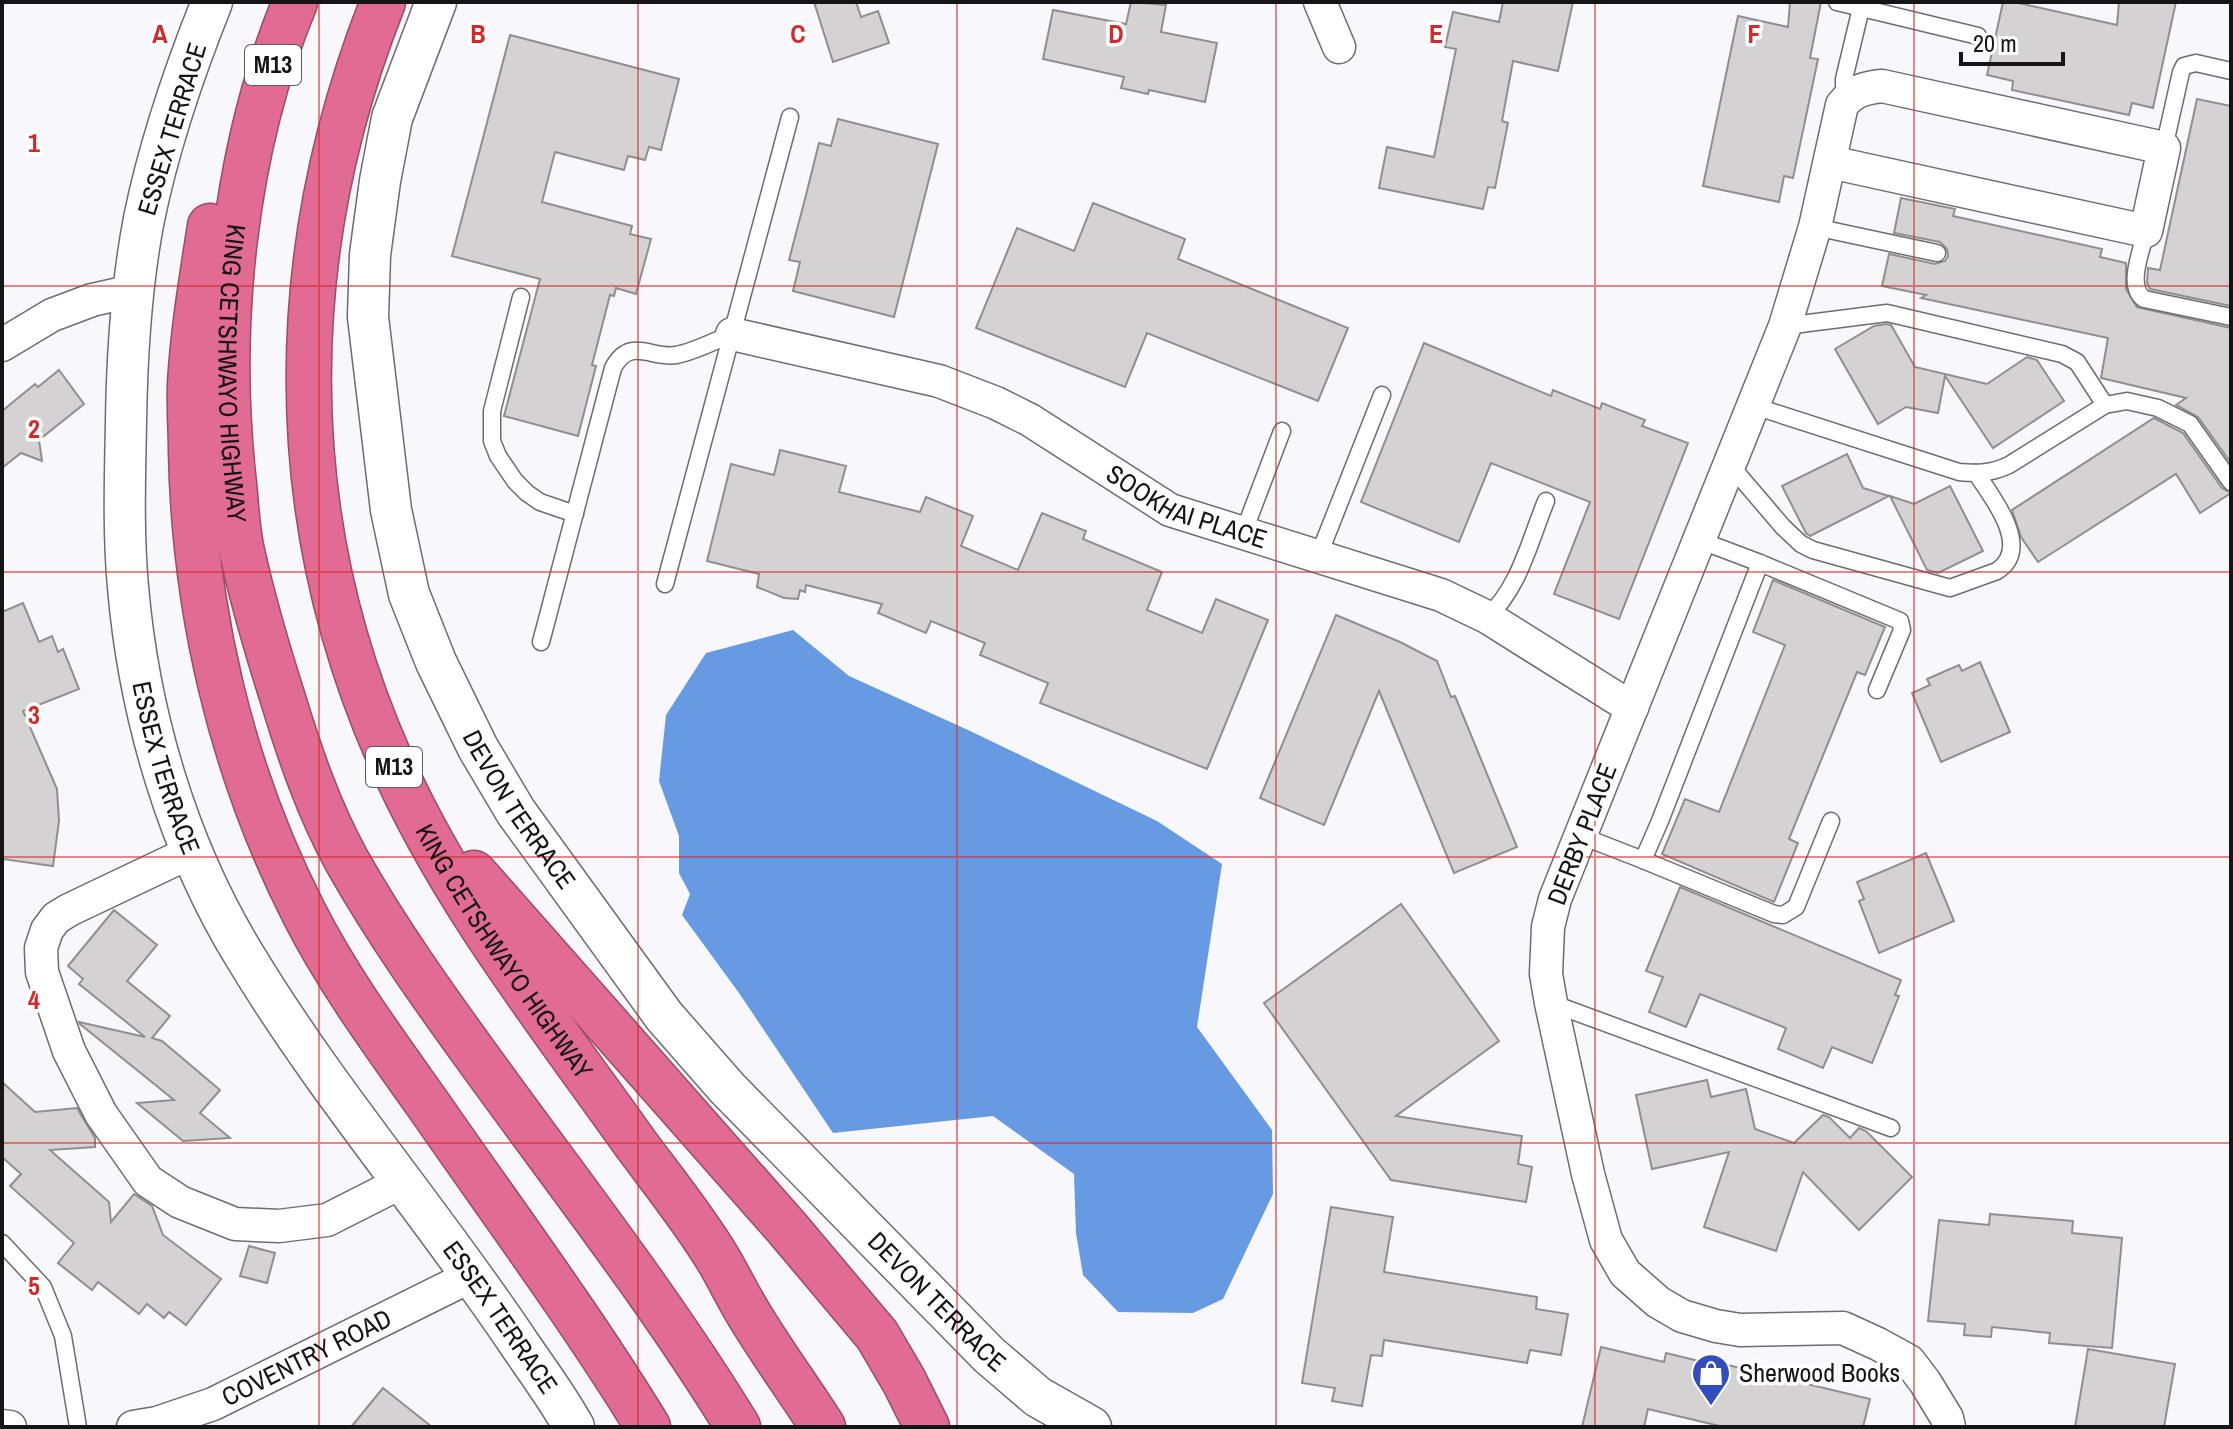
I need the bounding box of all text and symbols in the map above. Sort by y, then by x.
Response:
text: A [152,16,168,51]
text: B [470,16,486,51]
text: C [790,16,806,51]
text: D [1108,16,1124,51]
text: E [1429,16,1443,51]
text: F [1747,16,1761,51]
scale bar [1961,16,2063,66]
text: 20 m [1973,27,2017,59]
street label: ESSEX TERRACE [129,38,214,219]
road number: M13 [245,45,301,85]
text: 1 [28,125,40,160]
street label: KING CETSHWAYO HIGHWAY [210,222,255,525]
text: 2 [28,411,40,446]
street label: SOOKHAI PLACE [1100,456,1272,556]
street label: ESSEX TERRACE [124,678,209,859]
text: 3 [28,697,40,732]
street label: DEVON TERRACE [455,724,584,896]
road number: M13 [366,747,422,787]
street label: DERBY PLACE [1539,758,1625,910]
street label: KING CETSHWAYO HIGHWAY [408,818,602,1086]
text: 4 [28,982,40,1017]
street label: DEVON TERRACE [861,1224,1014,1379]
street label: ESSEX TERRACE [435,1234,566,1400]
text: 5 [28,1268,40,1303]
street label: COVENTRY ROAD [216,1300,397,1414]
shop icon: Sherwood Books [1690,1352,1732,1407]
place label: Sherwood Books [1739,1355,1900,1390]

